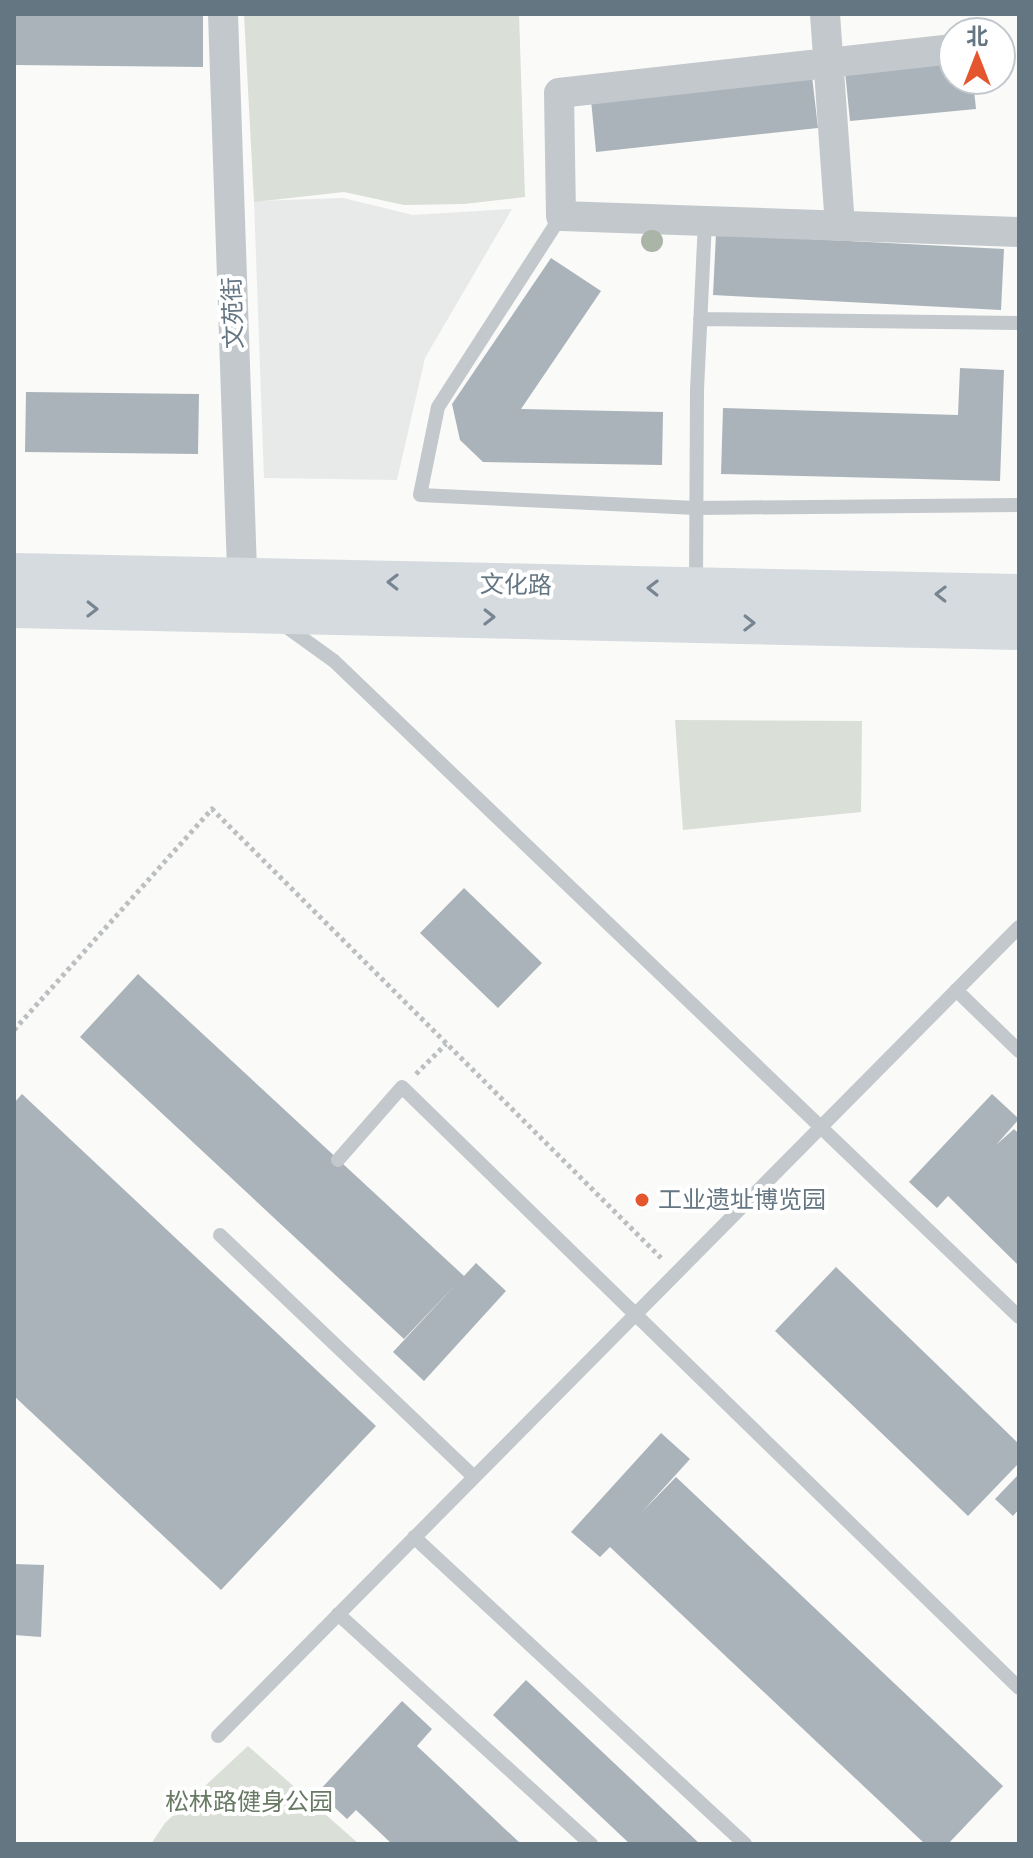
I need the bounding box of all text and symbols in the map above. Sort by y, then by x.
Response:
north arrow [937,16,1017,96]
text: 北 [966,22,988,52]
street label: 文苑街 [216,276,250,350]
street label: 文化路 [480,568,552,602]
one-way arrow [386,573,399,591]
one-way arrow [646,579,659,596]
one-way arrow [934,585,947,603]
one-way arrow [86,600,99,617]
one-way arrow [483,609,496,626]
one-way arrow [743,614,756,632]
place label: 工业遗址博览园 [658,1184,826,1216]
marker: 工业遗址博览园 [633,1191,651,1209]
park label: 松林路健身公园 [165,1786,333,1818]

